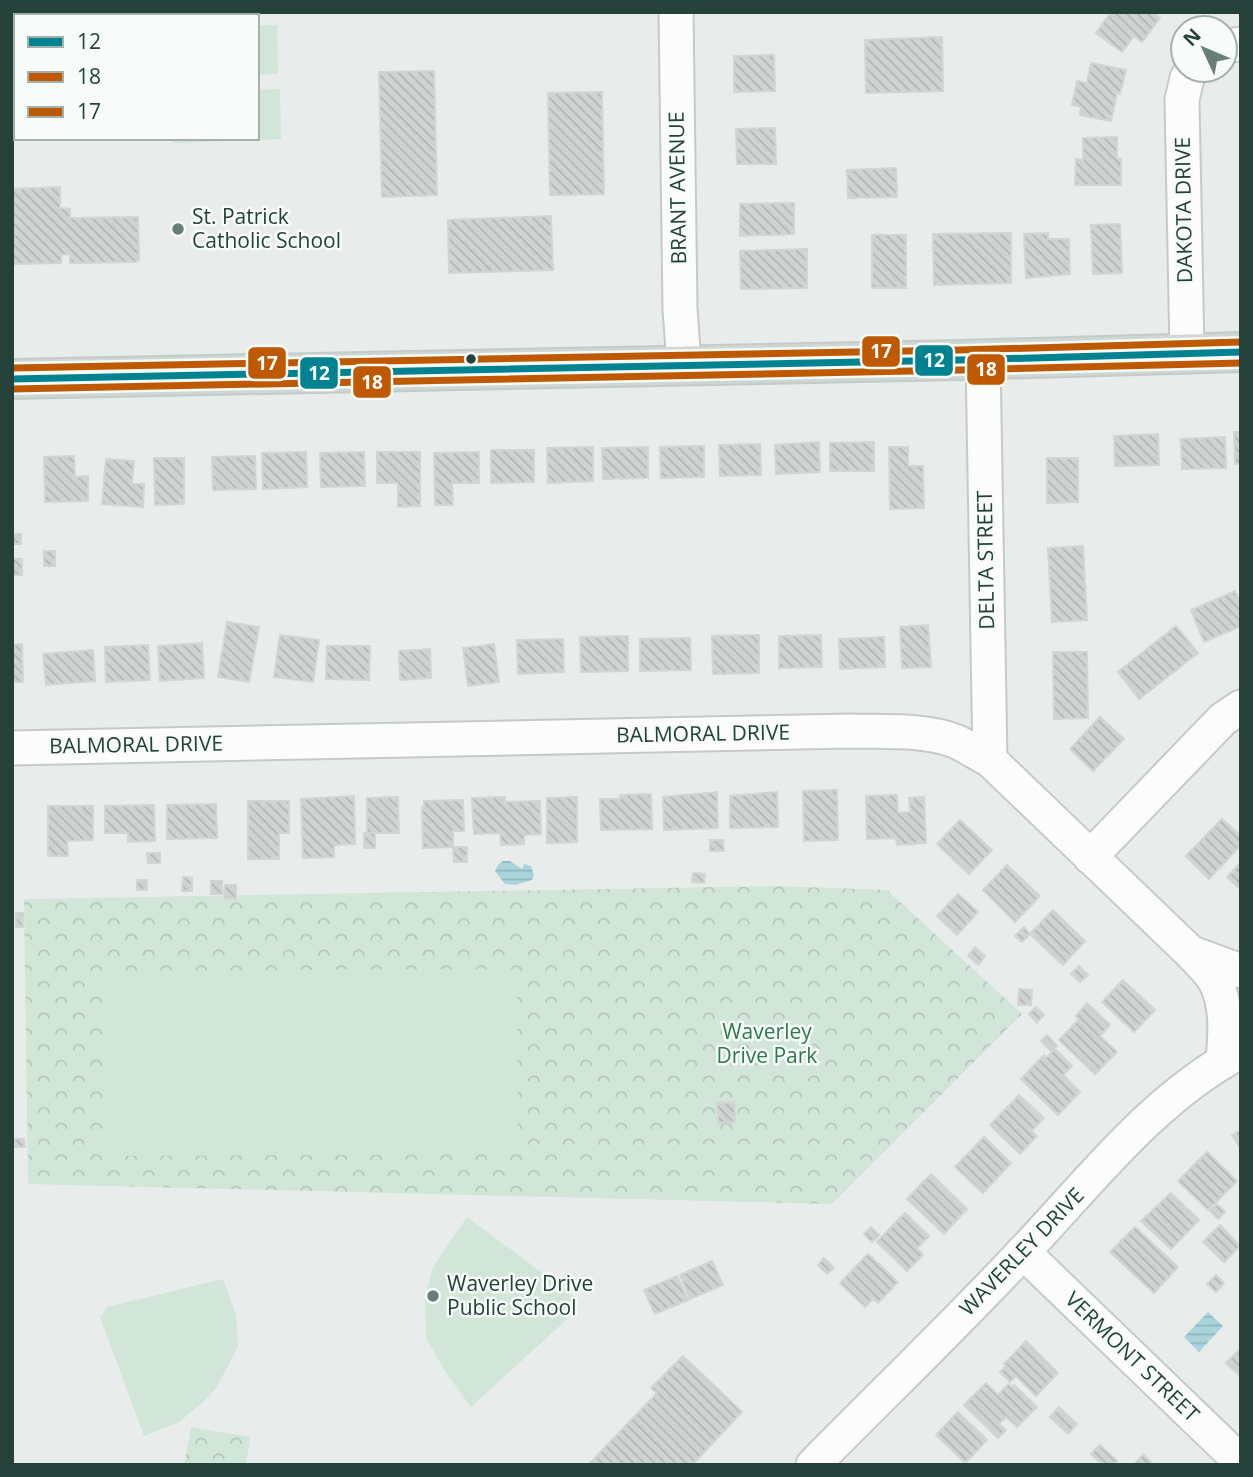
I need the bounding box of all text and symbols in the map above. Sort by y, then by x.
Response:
legend [14,14,259,140]
north arrow [1169,14,1239,84]
text: N [1177,23,1206,52]
text: 12 [77,27,101,55]
text: 18 [77,62,101,90]
text: 17 [77,97,101,125]
street label: BRANT AVENUE [662,111,692,265]
street label: DAKOTA DRIVE [1168,137,1198,283]
place label: St. Patrick Catholic School [192,202,341,254]
marker: St. Patrick Catholic School [170,221,186,237]
line badge: 17 [861,335,901,368]
text: 17 [870,338,892,364]
line badge: 12 [914,344,954,377]
line badge: 17 [247,346,287,380]
text: 12 [923,347,945,373]
text: 17 [256,350,278,376]
unlabelled marker [464,352,478,366]
line badge: 18 [966,353,1006,386]
line badge: 12 [299,356,339,390]
text: 18 [975,356,997,382]
text: 12 [308,360,330,386]
line badge: 18 [352,365,392,399]
text: 18 [361,369,383,395]
street label: DELTA STREET [970,490,1000,630]
street label: BALMORAL DRIVE [616,717,790,749]
street label: BALMORAL DRIVE [49,728,223,760]
park label: Waverley Drive Park [717,1017,817,1069]
street label: WAVERLEY DRIVE [953,1181,1090,1321]
place label: Waverley Drive Public School [447,1269,593,1321]
street label: VERMONT STREET [1060,1285,1206,1428]
marker: Waverley Drive Public School [425,1288,441,1304]

